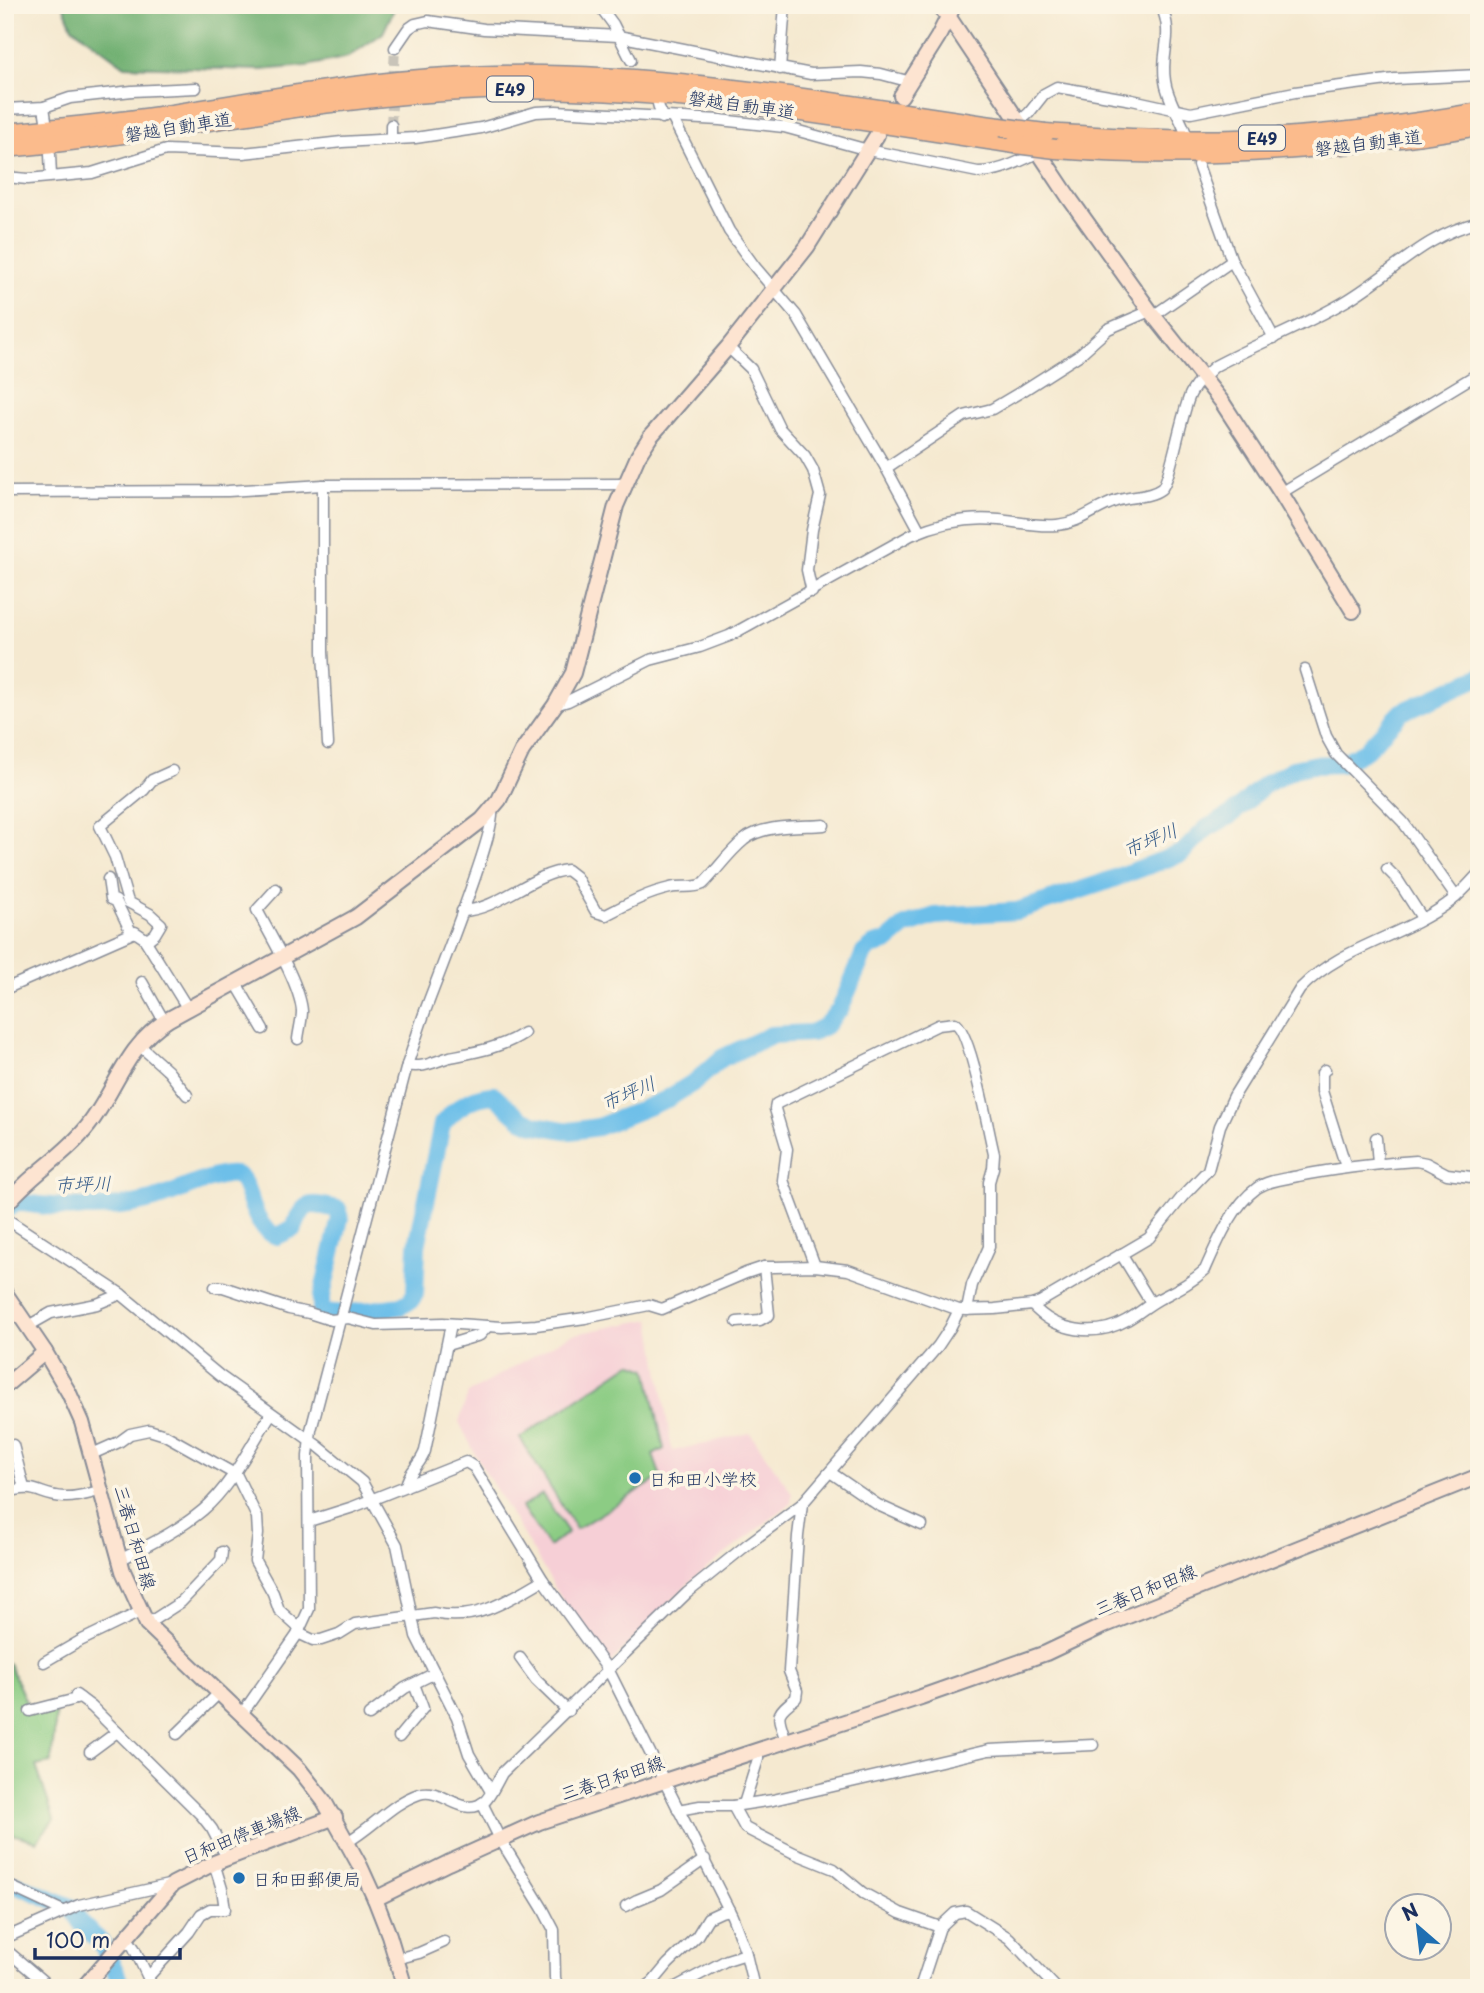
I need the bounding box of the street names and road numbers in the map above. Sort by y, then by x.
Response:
road number: E49 [487,76,533,102]
street label: 磐越自動車道 [687,83,797,125]
street label: 磐越自動車道 [123,104,233,148]
street label: 磐越自動車道 [1313,122,1423,162]
road number: E49 [1239,126,1285,150]
street label: 三春日和田線 [108,1481,164,1593]
street label: 三春日和田線 [1090,1556,1200,1622]
street label: 三春日和田線 [556,1747,668,1807]
street label: 日和田停車場線 [178,1798,304,1870]

